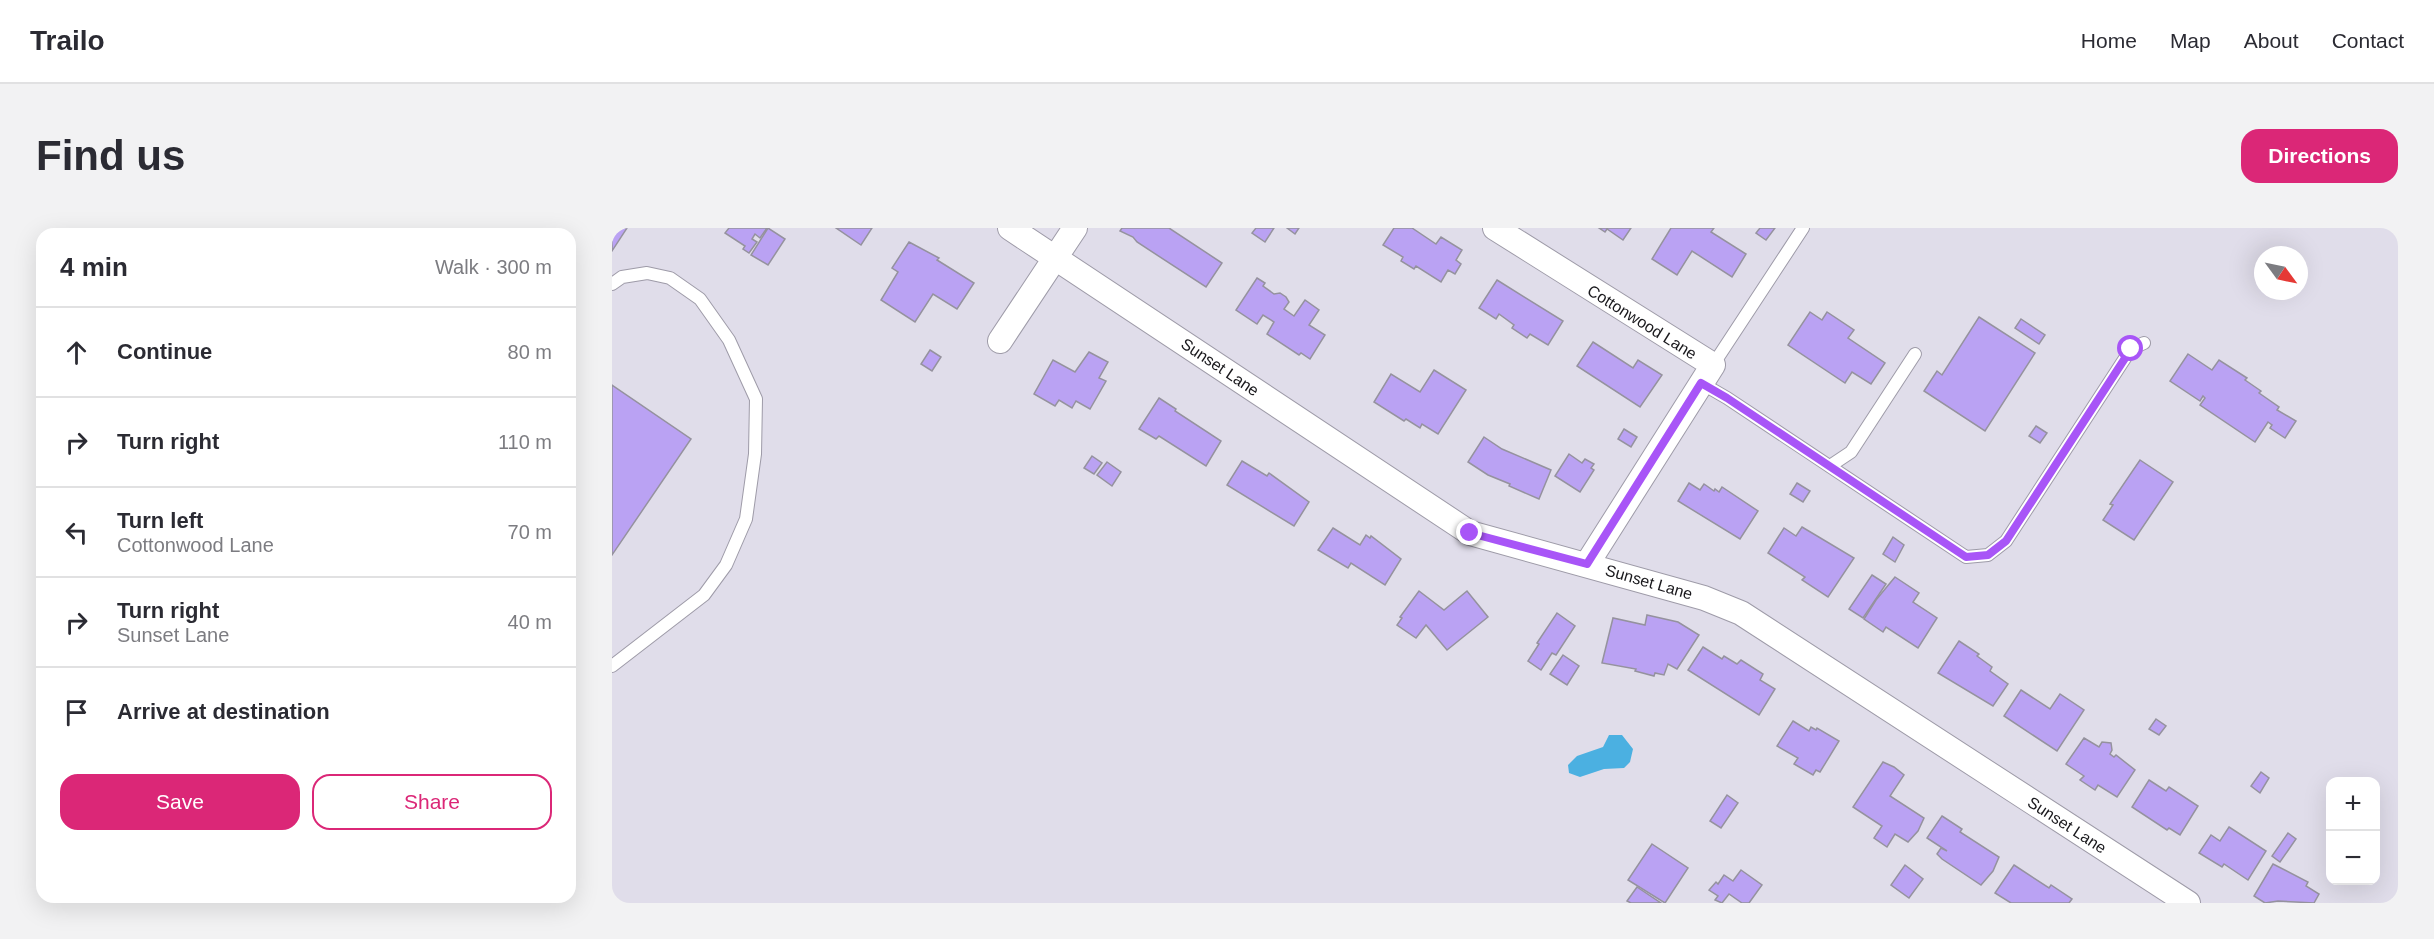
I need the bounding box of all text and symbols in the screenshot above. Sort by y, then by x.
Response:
text: Trailo [30,25,105,56]
text: Home [2081,29,2137,52]
text: Map [2170,29,2211,52]
text: About [2244,29,2299,52]
text: Contact [2332,29,2404,52]
button: Directions [2241,129,2398,183]
text: Find us [36,132,185,179]
north arrow [2254,246,2308,300]
text: 4 min [60,252,128,282]
text: Walk · 300 m [435,256,552,278]
street label: Cottonwood Lane [1584,282,1700,362]
street label: Sunset Lane [1178,335,1262,399]
route start [2117,335,2143,361]
icon: ahead [60,336,93,369]
text: Continue [117,339,212,364]
text: 80 m [508,341,552,363]
icon: right [60,426,93,459]
text: Turn right [117,429,219,454]
text: 110 m [498,431,552,453]
text: Turn left [117,508,203,533]
icon: left [60,516,93,549]
route end [1456,519,1482,545]
text: 70 m [508,521,552,543]
text: Cottonwood Lane [117,534,274,556]
street label: Sunset Lane [1603,561,1695,603]
text: Turn right [117,598,219,623]
icon: right [60,606,93,639]
text: 40 m [508,611,552,633]
text: Sunset Lane [117,624,229,646]
icon: arrive [60,696,93,729]
text: Arrive at destination [117,699,330,724]
button: Save [60,774,300,830]
button: Share [312,774,552,830]
map controls [2326,777,2380,885]
button: + [2326,777,2380,831]
street label: Sunset Lane [2025,793,2109,857]
button: − [2326,831,2380,885]

